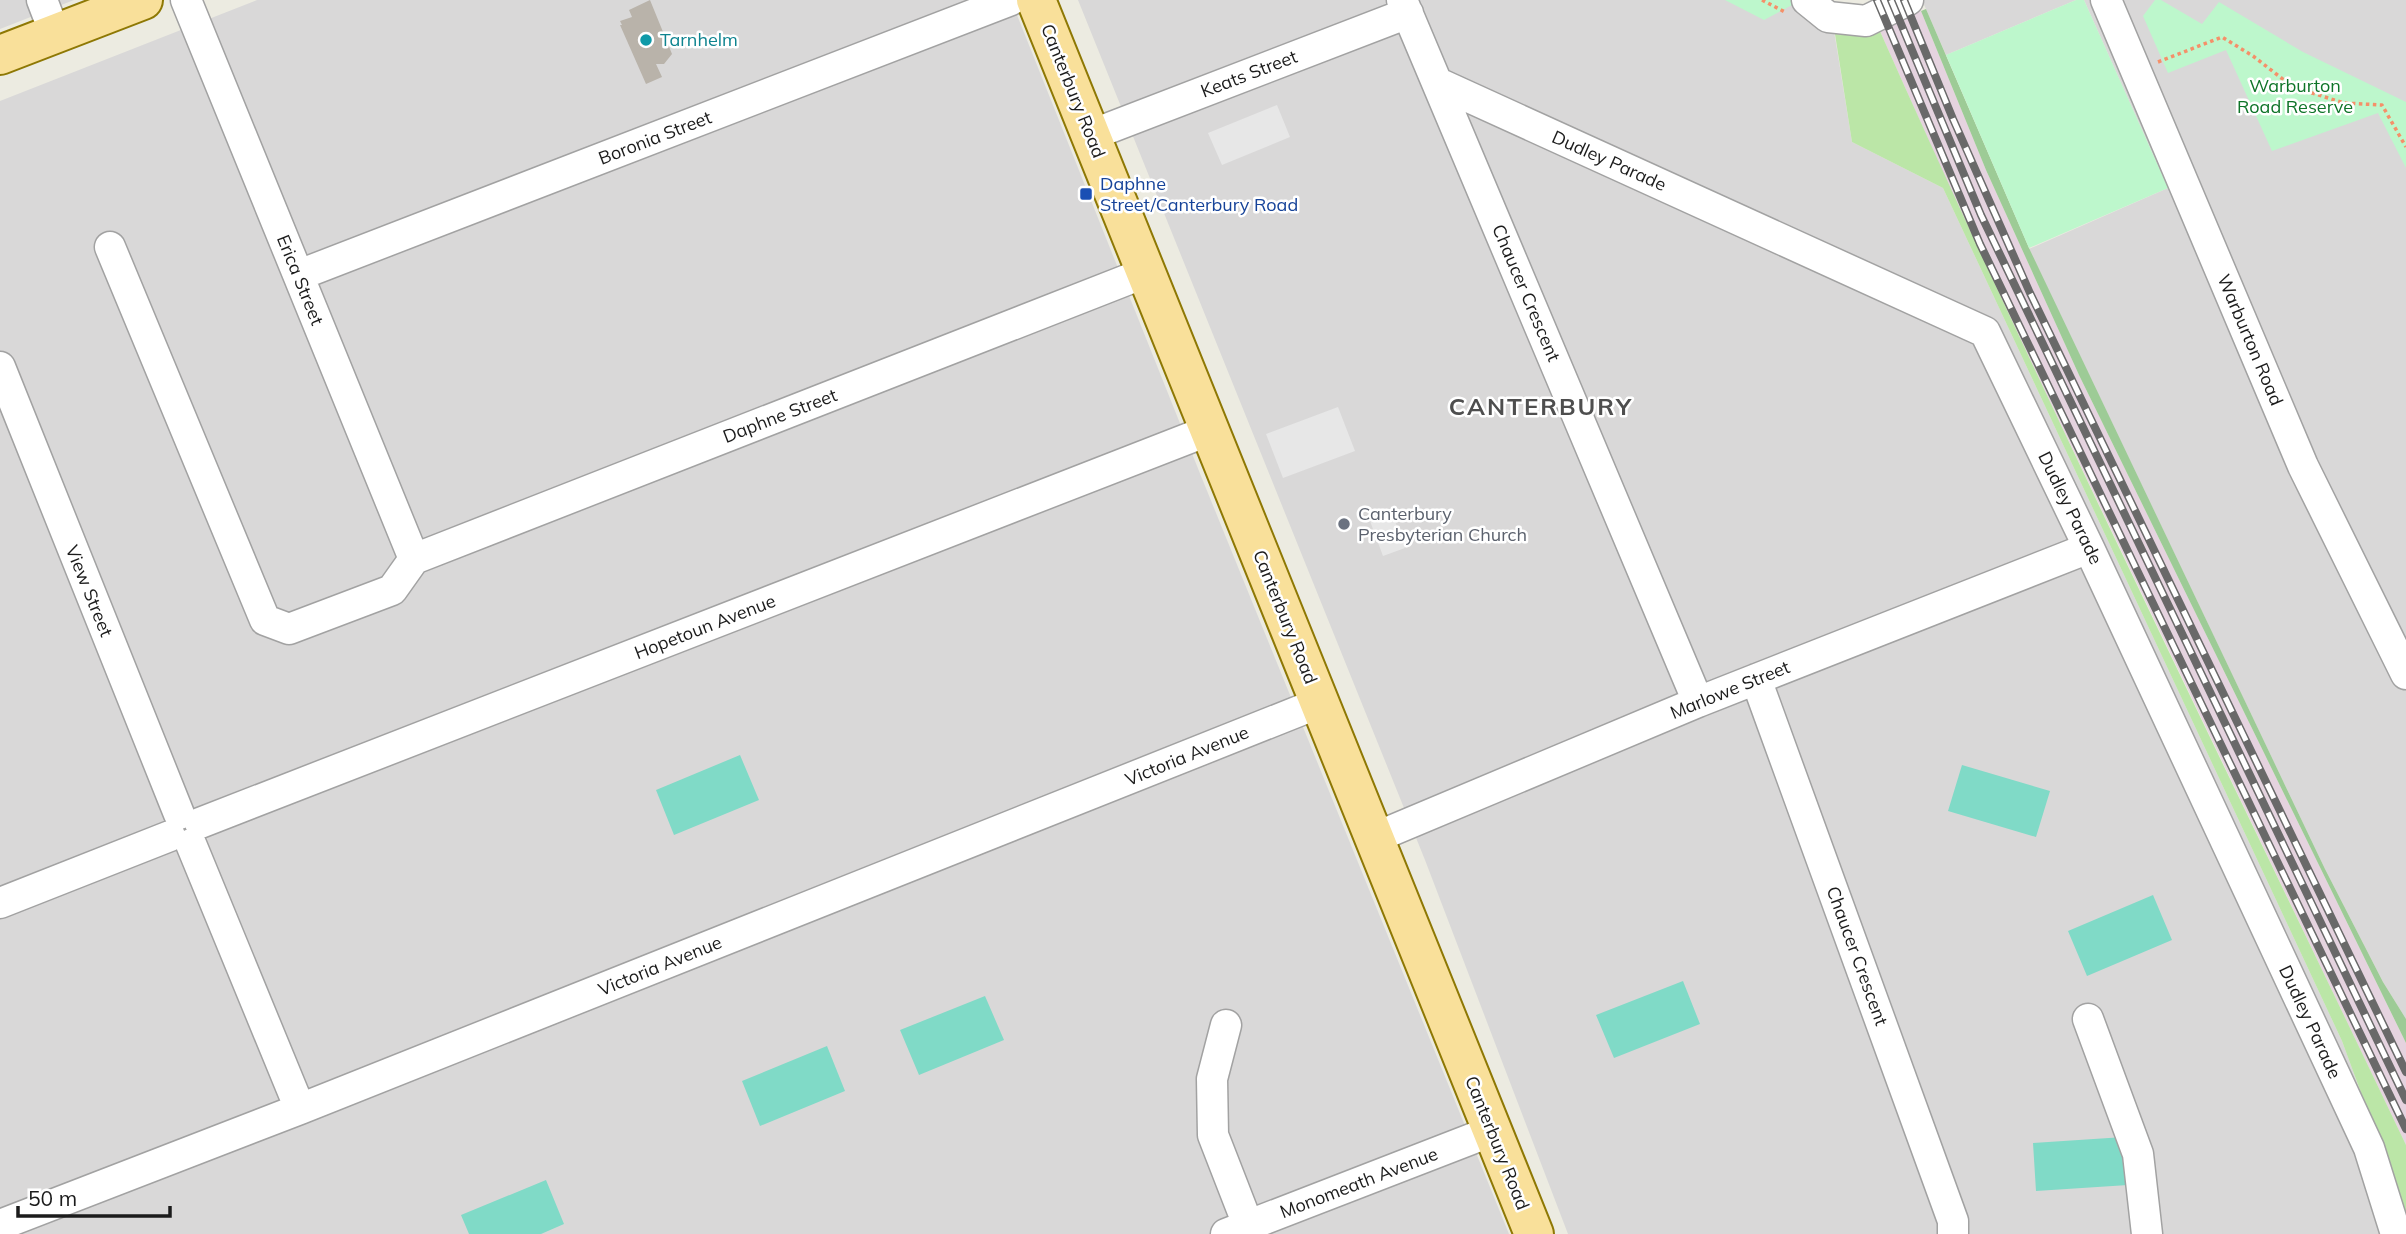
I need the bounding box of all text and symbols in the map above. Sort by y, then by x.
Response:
street label: Canterbury Road [1036,20,1111,161]
place label: Tarnhelm [660,28,738,51]
marker: Tarnhelm [638,32,654,48]
street label: Keats Street [1197,45,1300,102]
park label: Warburton Road Reserve [2237,74,2353,118]
street label: Boronia Street [595,105,715,170]
street label: Dudley Parade [1548,125,1670,196]
place label: Daphne Street/Canterbury Road [1100,172,1298,216]
marker: Daphne Street/Canterbury Road [1078,186,1094,202]
street label: Chaucer Crescent [1487,221,1566,365]
street label: Erica Street [272,231,329,328]
street label: Warburton Road [2212,271,2288,409]
street label: Daphne Street [719,383,840,448]
district label: CANTERBURY [1449,391,1633,421]
street label: Dudley Parade [2033,448,2108,568]
place label: Canterbury Presbyterian Church [1358,502,1527,546]
marker: Canterbury Presbyterian Church [1336,516,1352,532]
street label: View Street [61,542,118,640]
street label: Canterbury Road [1248,546,1323,687]
street label: Hopetoun Avenue [631,589,779,664]
street label: Marlowe Street [1667,655,1793,724]
street label: Victoria Avenue [1122,720,1252,791]
street label: Chaucer Crescent [1822,883,1893,1029]
street label: Victoria Avenue [595,930,725,1001]
street label: Dudley Parade [2274,961,2347,1082]
street label: Canterbury Road [1460,1072,1535,1213]
street label: Monomeath Avenue [1277,1142,1441,1223]
scale bar [18,1174,170,1218]
text: 50 m [28,1185,77,1211]

